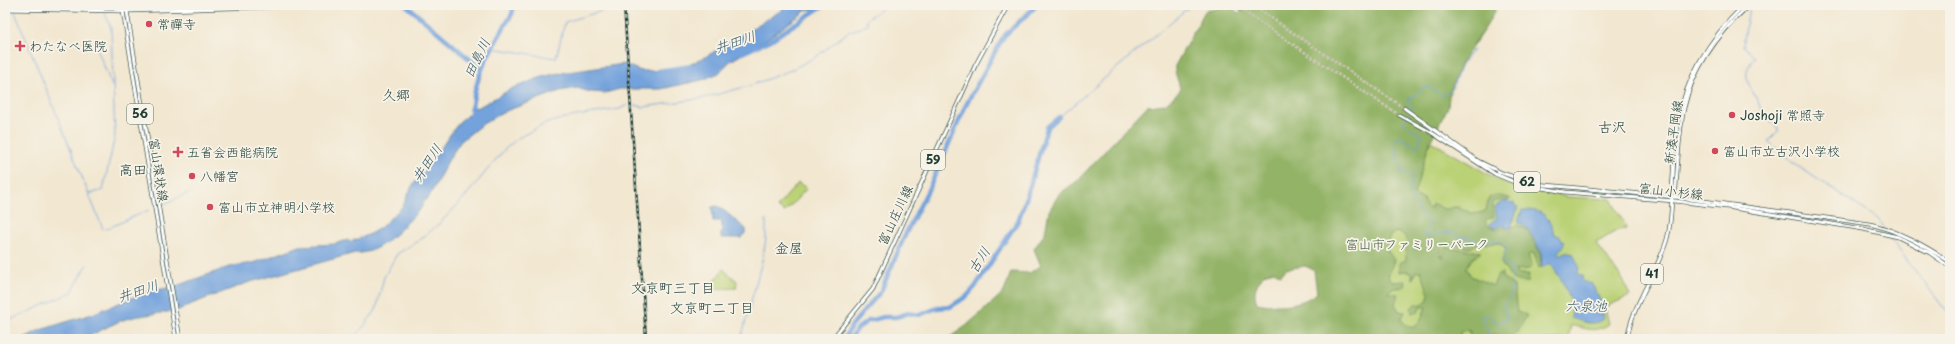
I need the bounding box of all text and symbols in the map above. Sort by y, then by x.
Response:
place label: 常禪寺 [157,14,196,33]
marker: 常禪寺 [144,19,154,29]
water label: 井田川 [712,25,758,58]
water label: 田島川 [458,34,495,81]
place label: わたなべ医院 [29,36,107,55]
marker: わたなべ医院 [14,40,26,52]
district label: 久郷 [382,84,410,105]
street label: 新湊平岡線 [1659,97,1687,165]
road number: 56 [127,104,153,124]
place label: Joshoji 常照寺 [1740,105,1825,124]
marker: Joshoji 常照寺 [1727,110,1737,120]
district label: 古沢 [1598,116,1626,137]
street label: 富山環状線 [145,136,174,204]
water label: 井田川 [406,139,447,186]
place label: 富山市立古沢小学校 [1723,141,1840,160]
place label: 五省会西能病院 [187,142,278,161]
marker: 五省会西能病院 [172,146,184,158]
marker: 富山市立古沢小学校 [1710,146,1720,156]
road number: 59 [921,150,945,170]
district label: 高田 [119,159,147,180]
place label: 八幡宮 [200,166,239,185]
marker: 八幡宮 [187,171,197,181]
road number: 62 [1514,172,1540,192]
street label: 富山小杉線 [1638,178,1705,203]
street label: 富山庄川線 [872,180,917,248]
place label: 富山市立神明小学校 [218,197,335,216]
marker: 富山市立神明小学校 [205,202,215,212]
park label: 富山市ファミリーパーク [1345,234,1489,253]
district label: 金屋 [775,237,803,258]
water label: 古川 [962,242,995,277]
road number: 41 [1641,264,1663,284]
water label: 井田川 [115,274,161,307]
district label: 文京町三丁目 [631,277,715,298]
water label: 六泉池 [1565,295,1608,316]
district label: 文京町二丁目 [670,297,754,318]

